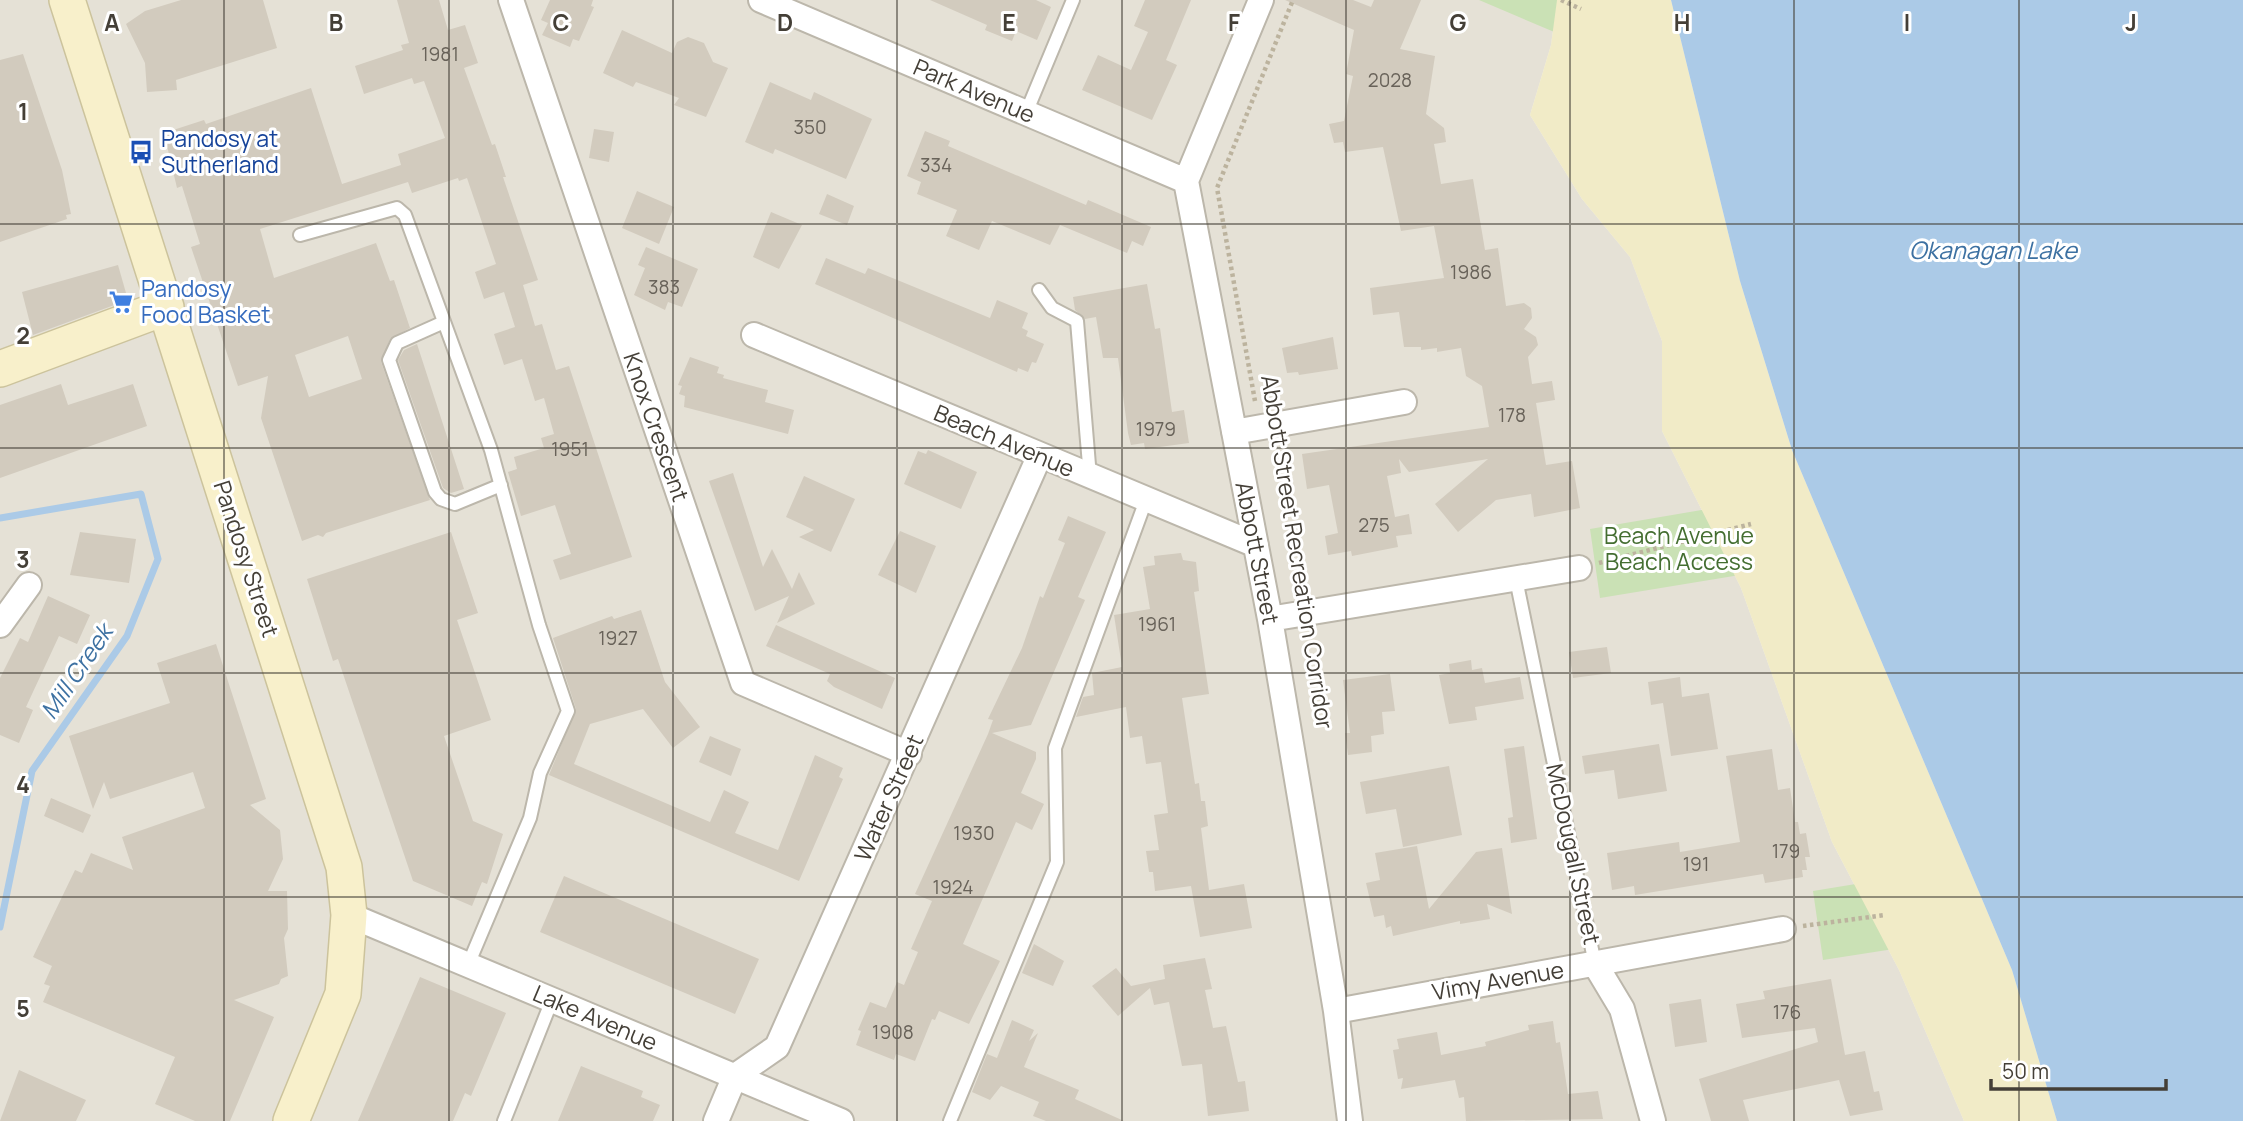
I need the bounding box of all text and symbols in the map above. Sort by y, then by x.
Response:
text: A [104,6,120,38]
text: B [329,6,343,38]
text: C [553,6,570,38]
text: D [777,6,793,38]
text: E [1002,6,1016,38]
text: F [1228,6,1240,38]
text: G [1450,6,1467,38]
text: H [1674,6,1690,38]
text: I [1904,6,1910,38]
text: J [2125,6,2137,38]
house number: 1981 [421,41,459,67]
street label: Park Avenue [909,50,1040,130]
house number: 2028 [1368,67,1412,93]
text: 1 [18,95,28,127]
house number: 350 [793,114,827,140]
place label: Pandosy at Sutherland [161,122,279,180]
bus stop icon: Pandosy at Sutherland [127,138,155,166]
house number: 334 [920,152,952,178]
water label: Okanagan Lake [1909,233,2079,266]
house number: 1986 [1450,259,1492,285]
place label: Pandosy Food Basket [141,272,270,330]
house number: 383 [648,274,680,300]
supermarket icon: Pandosy Food Basket [107,288,135,316]
text: 2 [16,319,30,351]
street label: Knox Crescent [616,348,697,506]
street label: Abbott Street Recreation Corridor [1255,373,1339,731]
street label: Beach Avenue [929,396,1080,484]
house number: 178 [1498,402,1526,428]
house number: 1979 [1136,416,1176,442]
house number: 1951 [551,436,589,462]
street label: Pandosy Street [207,476,287,641]
street label: Abbott Street [1230,479,1284,627]
house number: 275 [1358,512,1390,538]
park label: Beach Avenue Beach Access [1604,519,1754,577]
text: 3 [16,543,30,575]
house number: 1961 [1138,611,1176,637]
water label: Mill Creek [32,615,121,725]
house number: 1927 [598,625,638,651]
street label: Water Street [846,729,930,866]
street label: McDougall Street [1539,760,1609,947]
text: 4 [16,768,30,800]
house number: 1930 [953,820,995,846]
house number: 179 [1772,838,1800,864]
house number: 191 [1683,851,1709,877]
house number: 1924 [933,874,973,900]
street label: Vimy Avenue [1429,953,1566,1007]
street label: Lake Avenue [528,976,663,1058]
text: 5 [16,992,30,1024]
house number: 176 [1773,999,1801,1025]
house number: 1908 [872,1019,914,1045]
scale bar [1991,1048,2166,1092]
text: 50 m [2002,1057,2049,1085]

